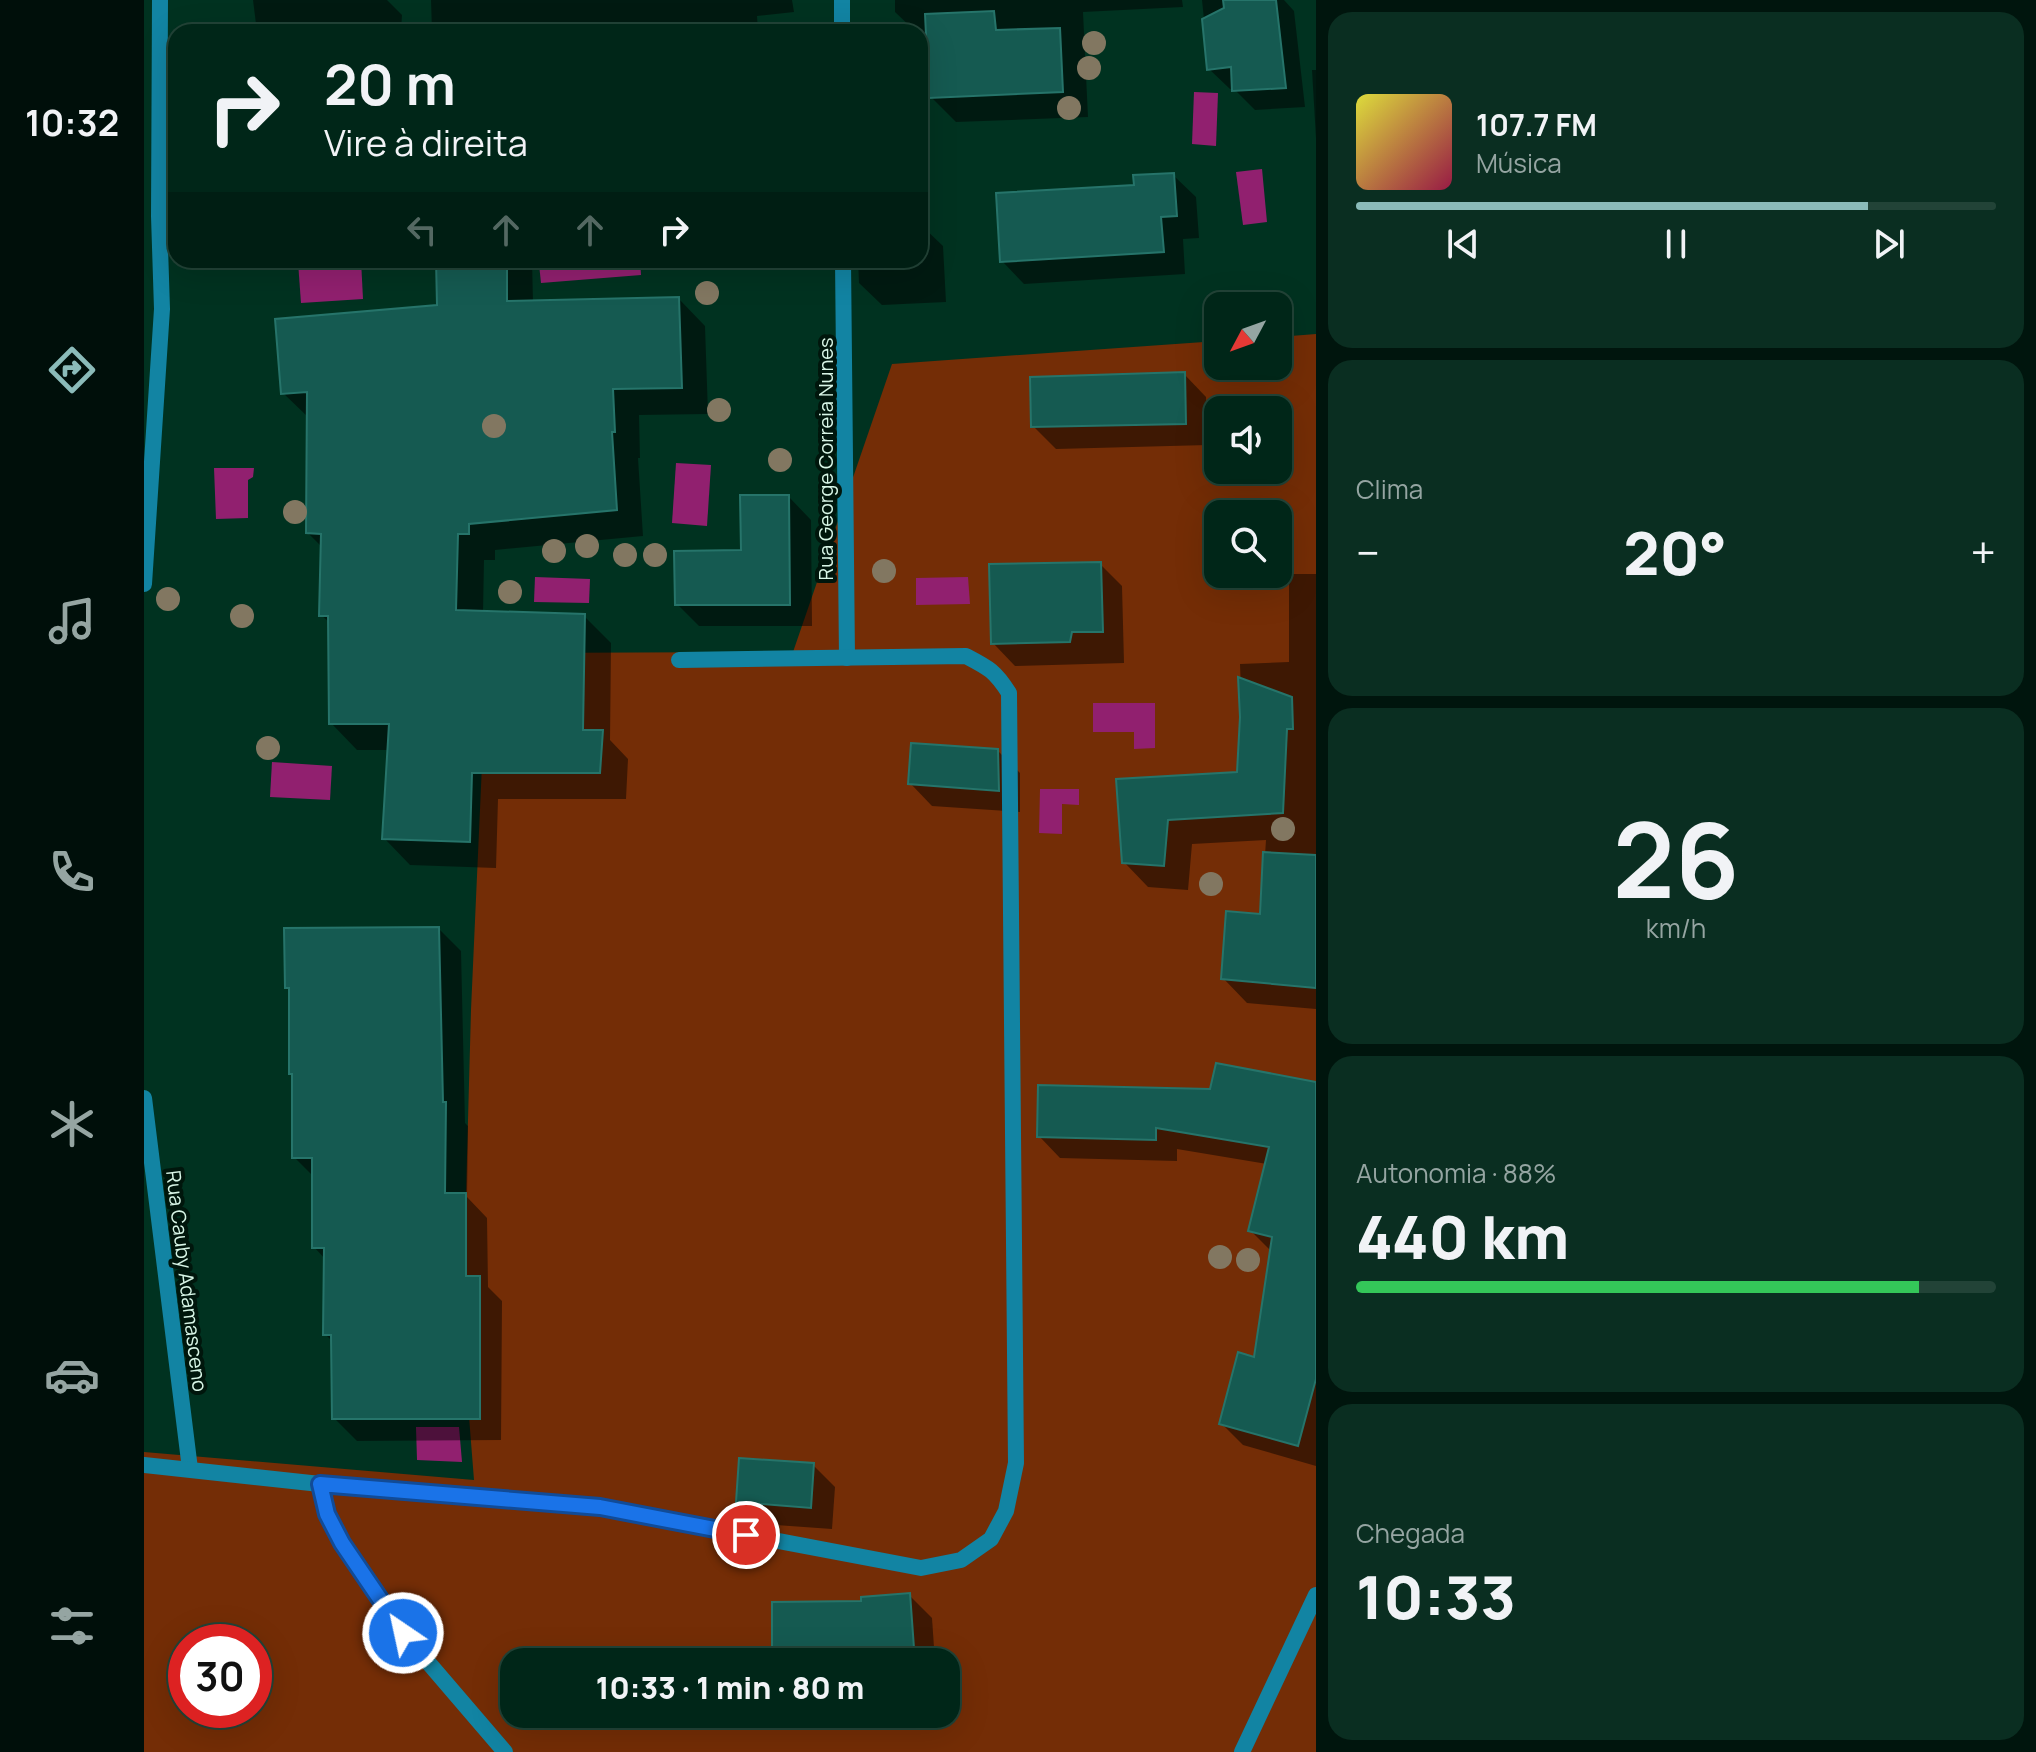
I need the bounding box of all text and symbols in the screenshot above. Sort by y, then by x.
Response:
text: 20 m [324,45,456,122]
icon: right [192,56,296,160]
text: 10:32 [25,98,119,147]
text: 107.7 FM [1476,104,1597,145]
text: Vire à direita [324,118,528,167]
text: Música [1476,145,1562,181]
icon: left [400,208,444,252]
icon: ahead [484,208,528,252]
icon: ahead [568,208,612,252]
icon: right [652,208,696,252]
icon: previous [1441,222,1485,266]
icon: pause [1654,222,1698,266]
icon: next [1867,222,1911,266]
north arrow [1204,292,1292,380]
map controls [1204,292,1292,588]
street label: Rua George Correia Nunes [812,338,839,580]
icon: directions [44,342,100,398]
button: sound [1204,396,1292,484]
text: Clima [1356,471,1423,507]
button: search [1204,500,1292,588]
text: 20° [1623,511,1727,593]
text: − [1356,522,1380,582]
text: + [1971,522,1996,582]
icon: music [44,593,100,649]
text: 26 [1613,787,1739,929]
icon: phone [44,844,100,900]
text: km/h [1646,910,1706,946]
icon: climate [44,1096,100,1152]
text: Autonomia · 88% [1356,1155,1556,1191]
street label: Rua Cauby Adamasceno [160,1169,214,1393]
text: 440 km [1356,1195,1569,1277]
icon: car [44,1347,100,1403]
pin [712,1501,780,1569]
icon: arrive [724,1513,768,1557]
text: Chegada [1356,1515,1465,1551]
text: 10:33 [1356,1555,1516,1637]
position arrow [361,1591,445,1675]
icon: filters [44,1598,100,1654]
speed limit sign: 30 [168,1624,272,1728]
text: 10:33 · 1 min · 80 m [596,1667,864,1708]

